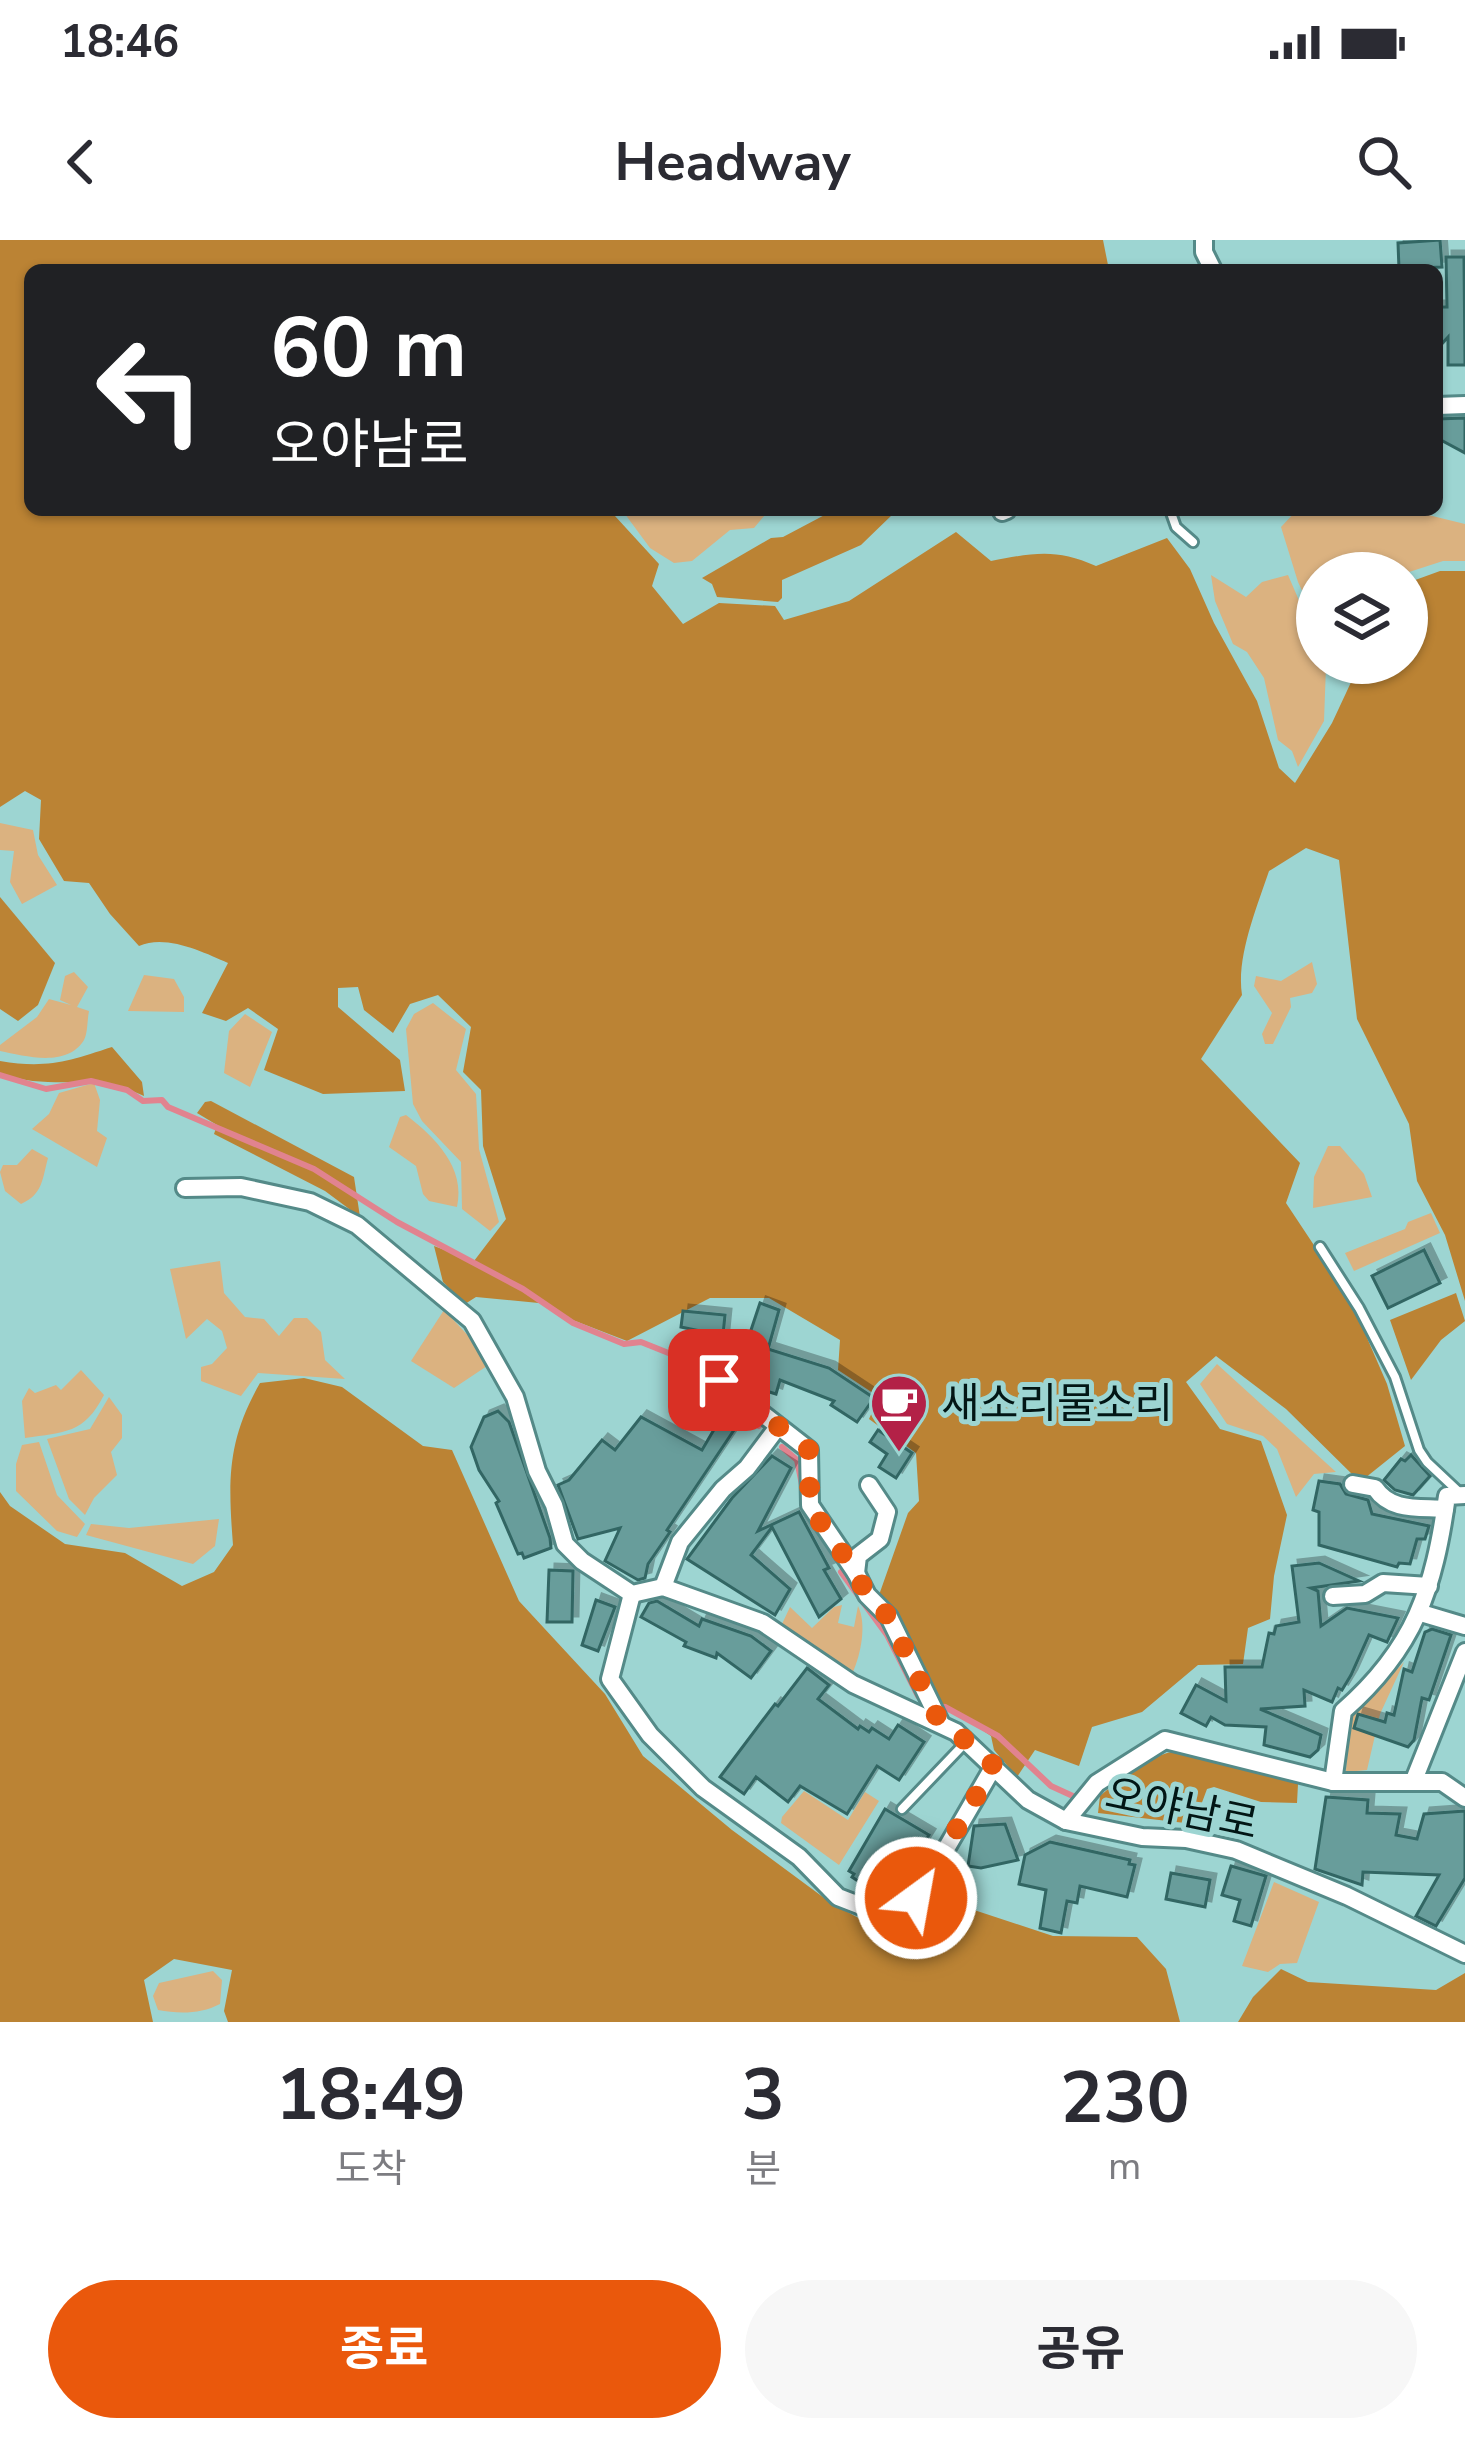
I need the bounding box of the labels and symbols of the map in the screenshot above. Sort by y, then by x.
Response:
pin [668,1329,770,1431]
cafe icon: 새소리물소리 [868,1372,930,1454]
place label: 새소리물소리 [941,1376,1173,1433]
street label: 오야남로 [1100,1766,1263,1853]
position arrow [853,1835,979,1961]

